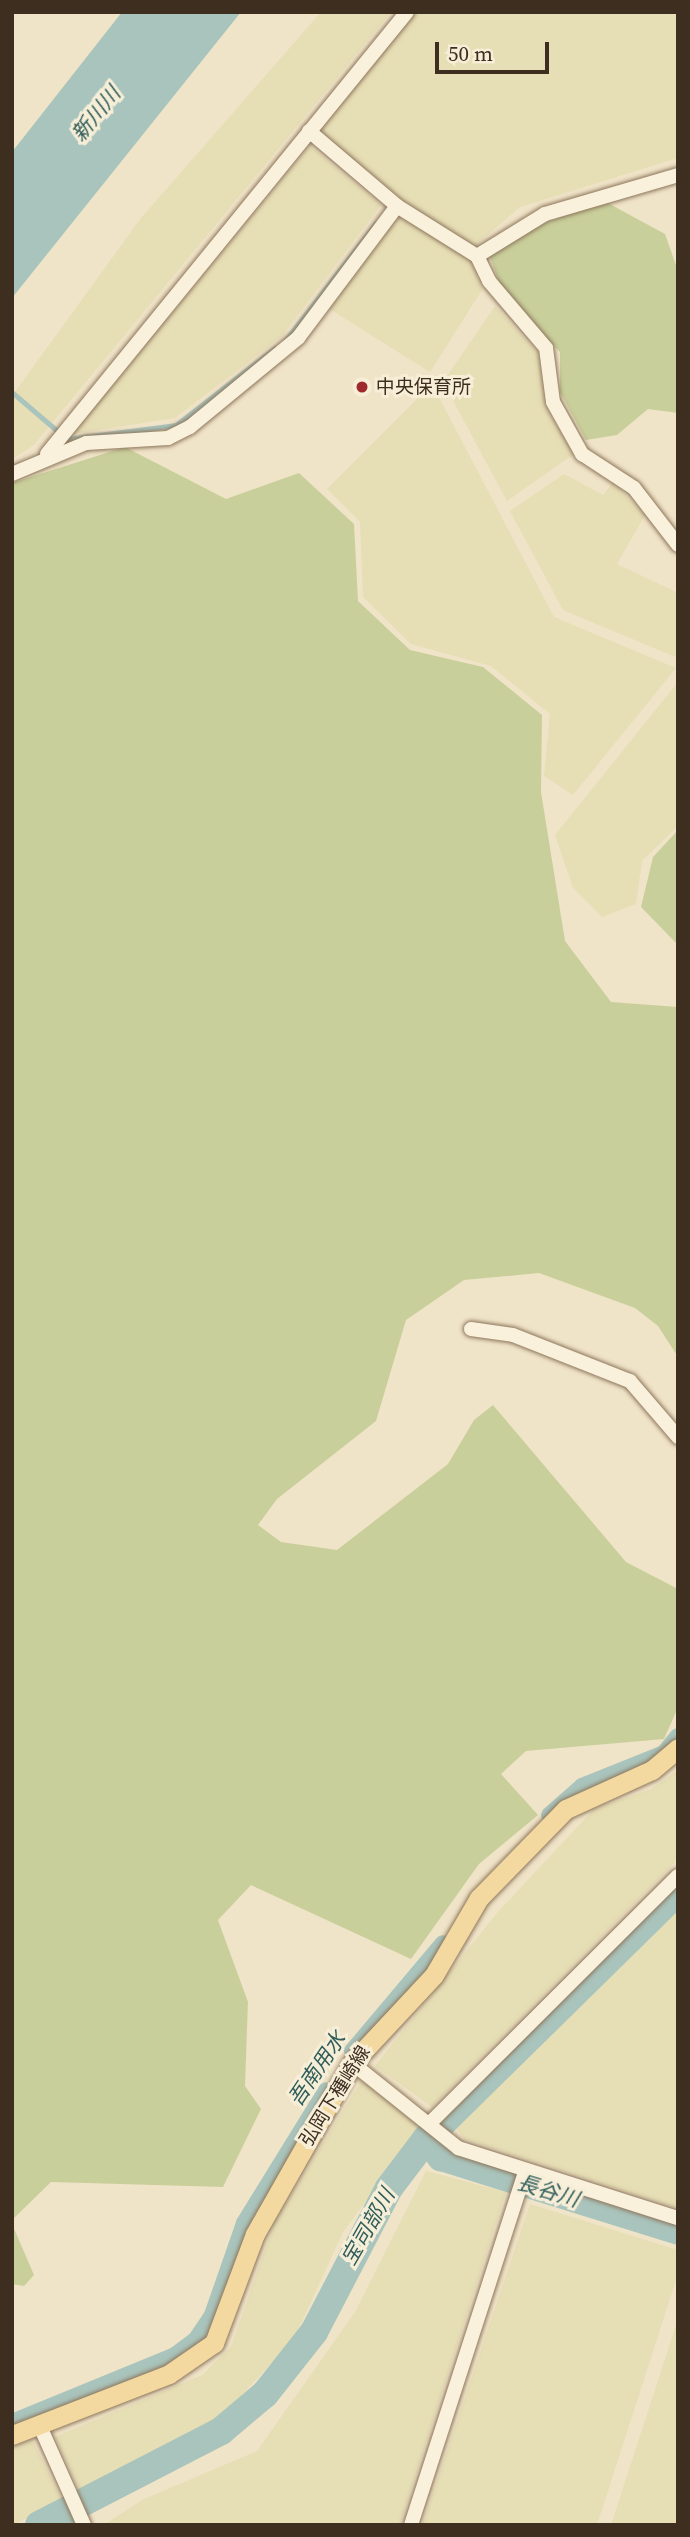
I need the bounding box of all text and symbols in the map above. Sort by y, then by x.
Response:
scale bar [438,28,552,72]
text: 50 m [448,39,493,68]
water label: 新川川 [66,82,126,146]
place label: 中央保育所 [376,376,471,398]
marker: 中央保育所 [354,379,370,395]
water label: 吾南用水 [283,2027,351,2111]
street label: 弘岡下種崎線 [295,2042,375,2150]
water label: 長谷川 [514,2170,582,2212]
water label: 宝司部川 [336,2184,400,2270]

